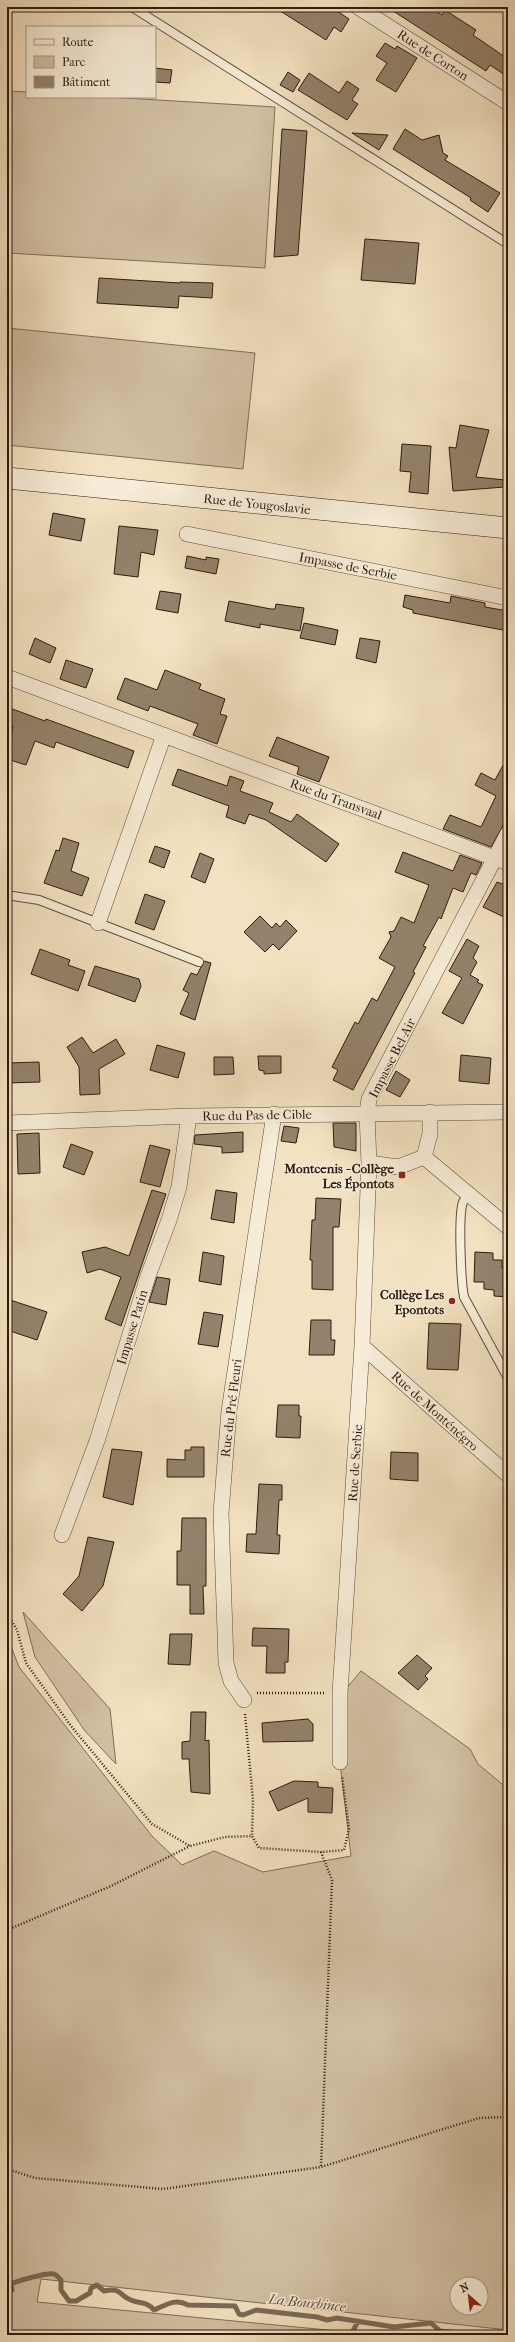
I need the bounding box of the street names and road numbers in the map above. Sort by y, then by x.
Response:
street label: Rue de Corton [395,26,472,84]
street label: Rue de Yougoslavie [203,491,312,517]
street label: Impasse de Serbie [298,549,399,583]
street label: Rue du Transvaal [288,775,384,823]
street label: Impasse Bel-Air [365,1015,419,1100]
street label: Rue du Pas de Cible [202,1107,312,1123]
street label: Impasse Patin [113,1287,151,1366]
street label: Rue du Pré Fleuri [218,1358,245,1458]
street label: Rue de Monténégro [388,1368,482,1454]
street label: Rue de Serbie [345,1423,365,1502]

